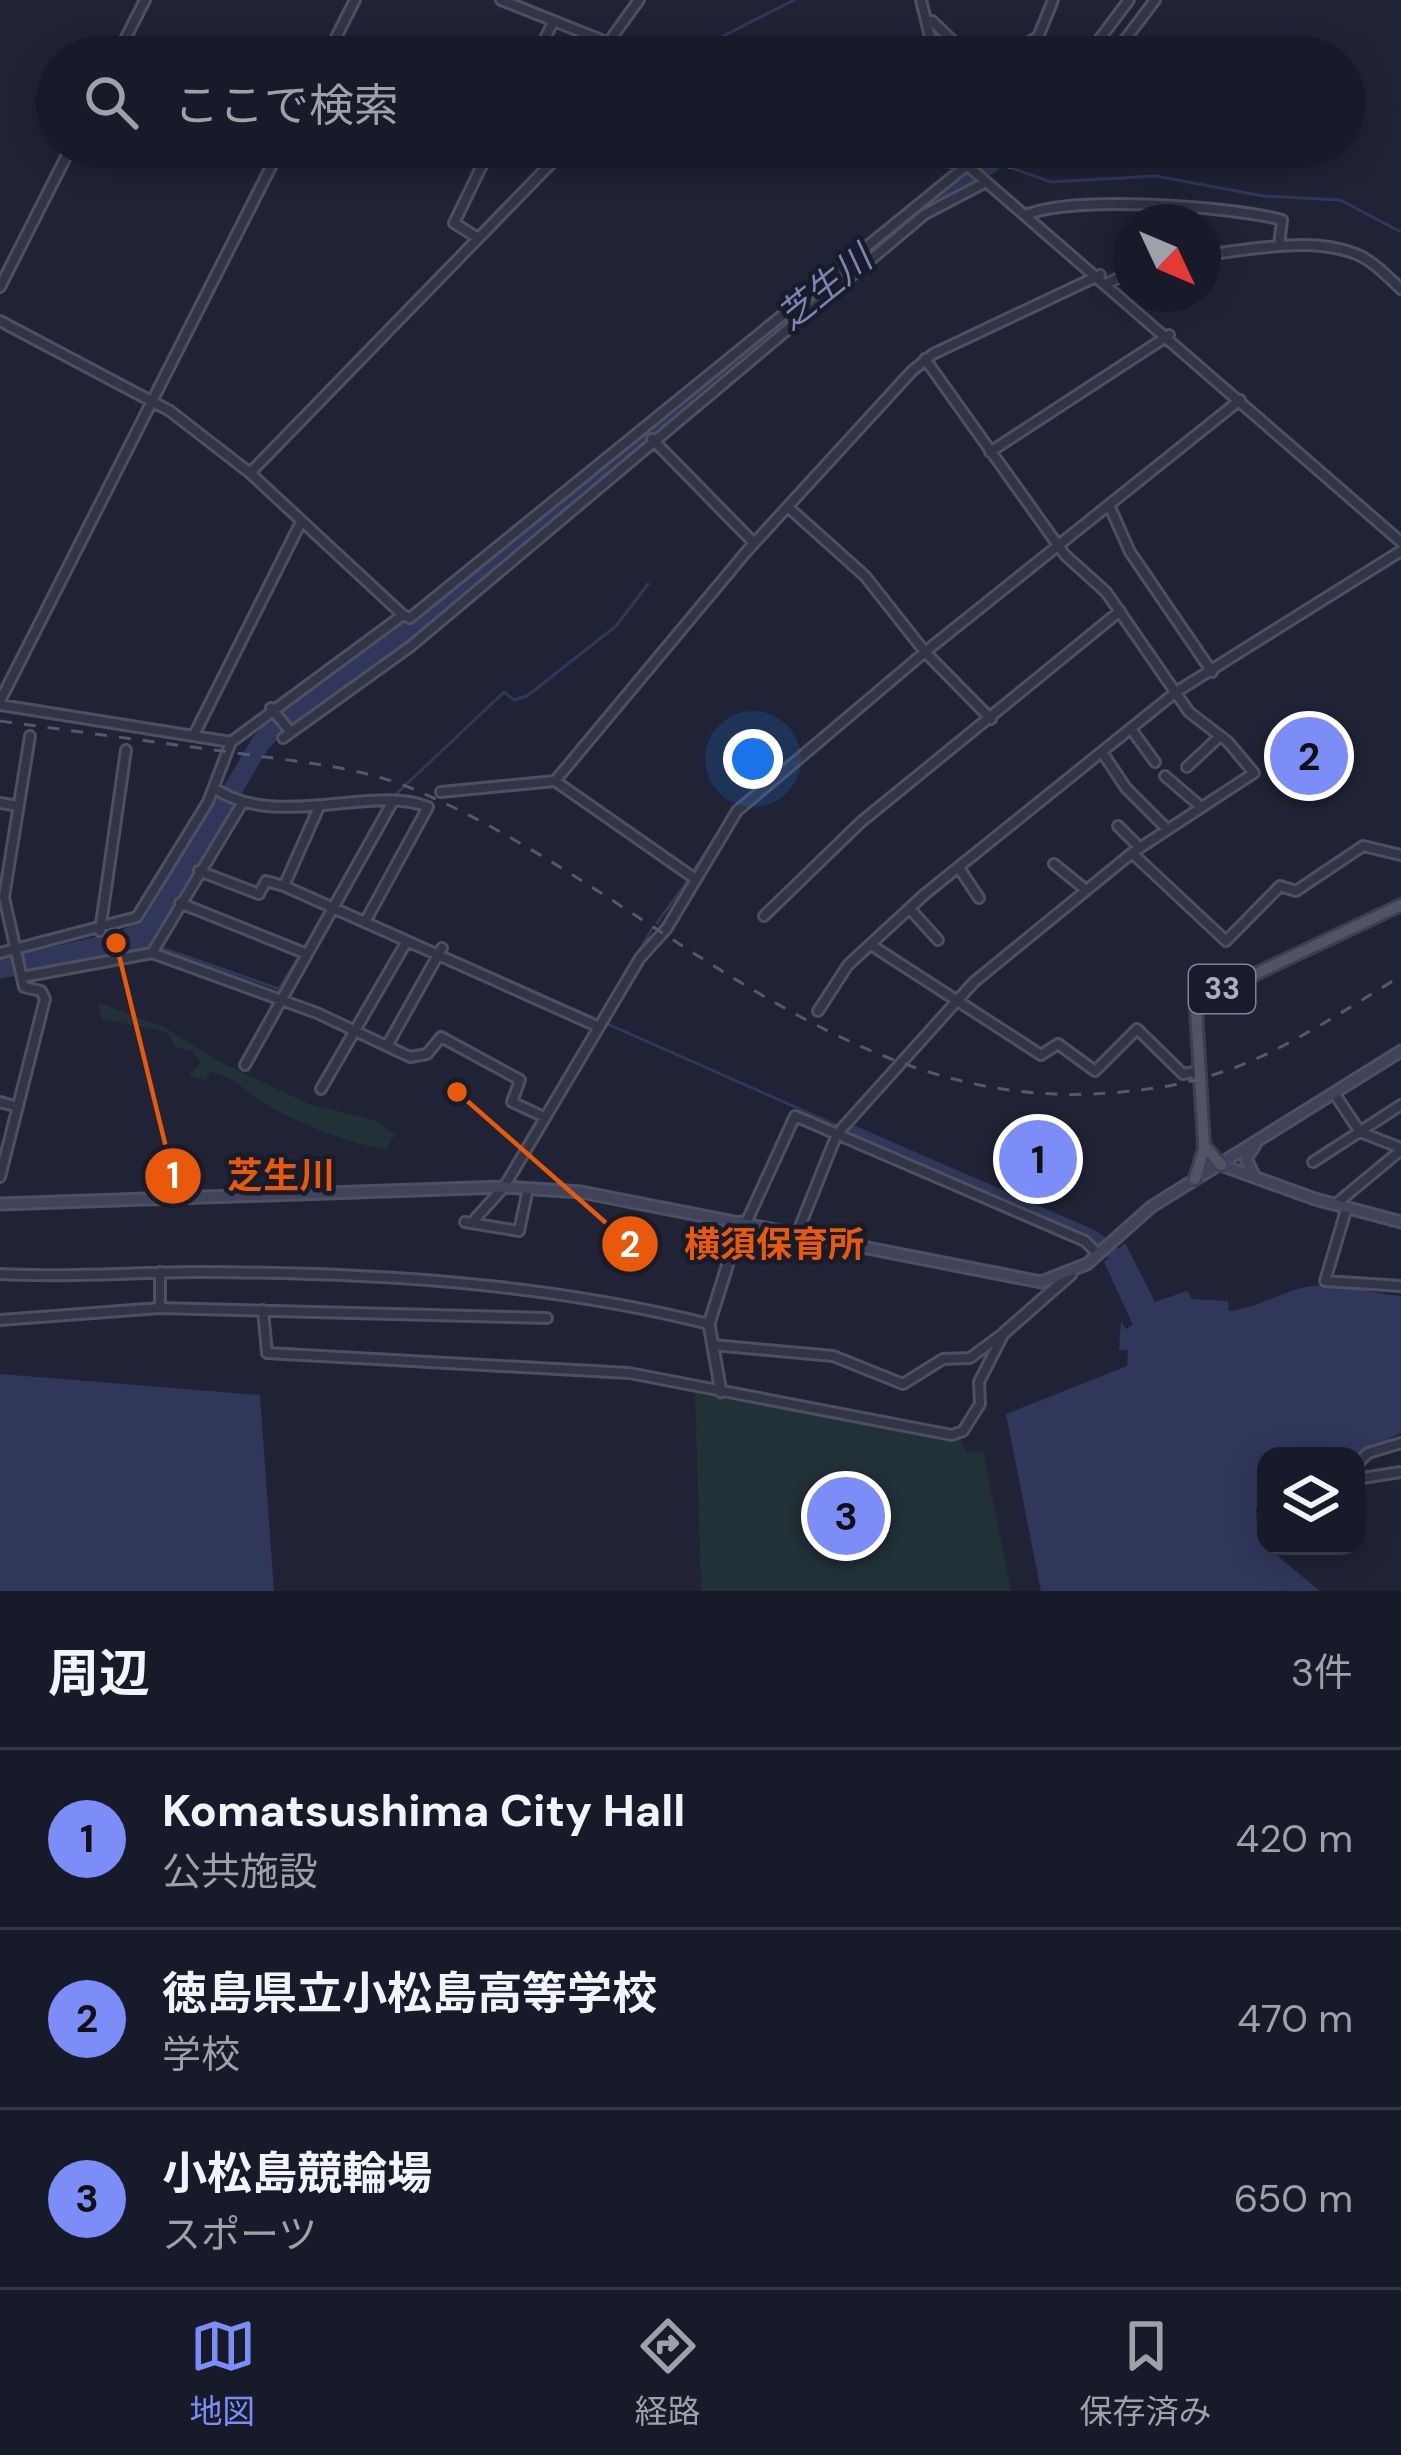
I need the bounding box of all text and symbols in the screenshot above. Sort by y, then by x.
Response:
search box [36,36,1365,168]
icon: search [78,69,144,135]
text: ここで検索 [174,76,399,135]
north arrow [1113,204,1221,312]
water label: 芝生川 [768,233,884,340]
pin: 2 [1270,711,1348,801]
your location [723,729,783,789]
road number: 33 [1189,965,1255,1013]
pin: 1 [999,1114,1077,1204]
callout: 芝生川 [143,1140,359,1212]
text: 1 [166,1152,180,1199]
text: 芝生川 [227,1152,335,1199]
callout: 横須保育所 [600,1208,888,1280]
text: 2 [620,1221,640,1268]
text: 横須保育所 [684,1221,864,1268]
map controls [1257,1447,1365,1555]
button: layers [1257,1447,1365,1555]
pin: 3 [807,1471,885,1561]
text: 周辺 [48,1640,150,1707]
text: 3件 [1291,1647,1353,1698]
text: Komatsushima City Hall [162,1781,685,1840]
text: 1 [80,1813,94,1864]
text: 420 m [1235,1813,1353,1864]
text: 公共施設 [162,1846,318,1897]
text: 徳島県立小松島高等学校 [162,1964,657,2023]
text: 2 [76,1993,98,2044]
text: 470 m [1237,1993,1353,2044]
text: 学校 [162,2029,240,2080]
text: 小松島競輪場 [162,2144,432,2203]
text: 3 [75,2173,99,2224]
text: 650 m [1234,2173,1353,2224]
text: スポーツ [162,2209,317,2260]
tab: 地図 [190,2313,256,2433]
tab: 経路 [635,2313,701,2433]
tab: 保存済み [1080,2313,1212,2433]

